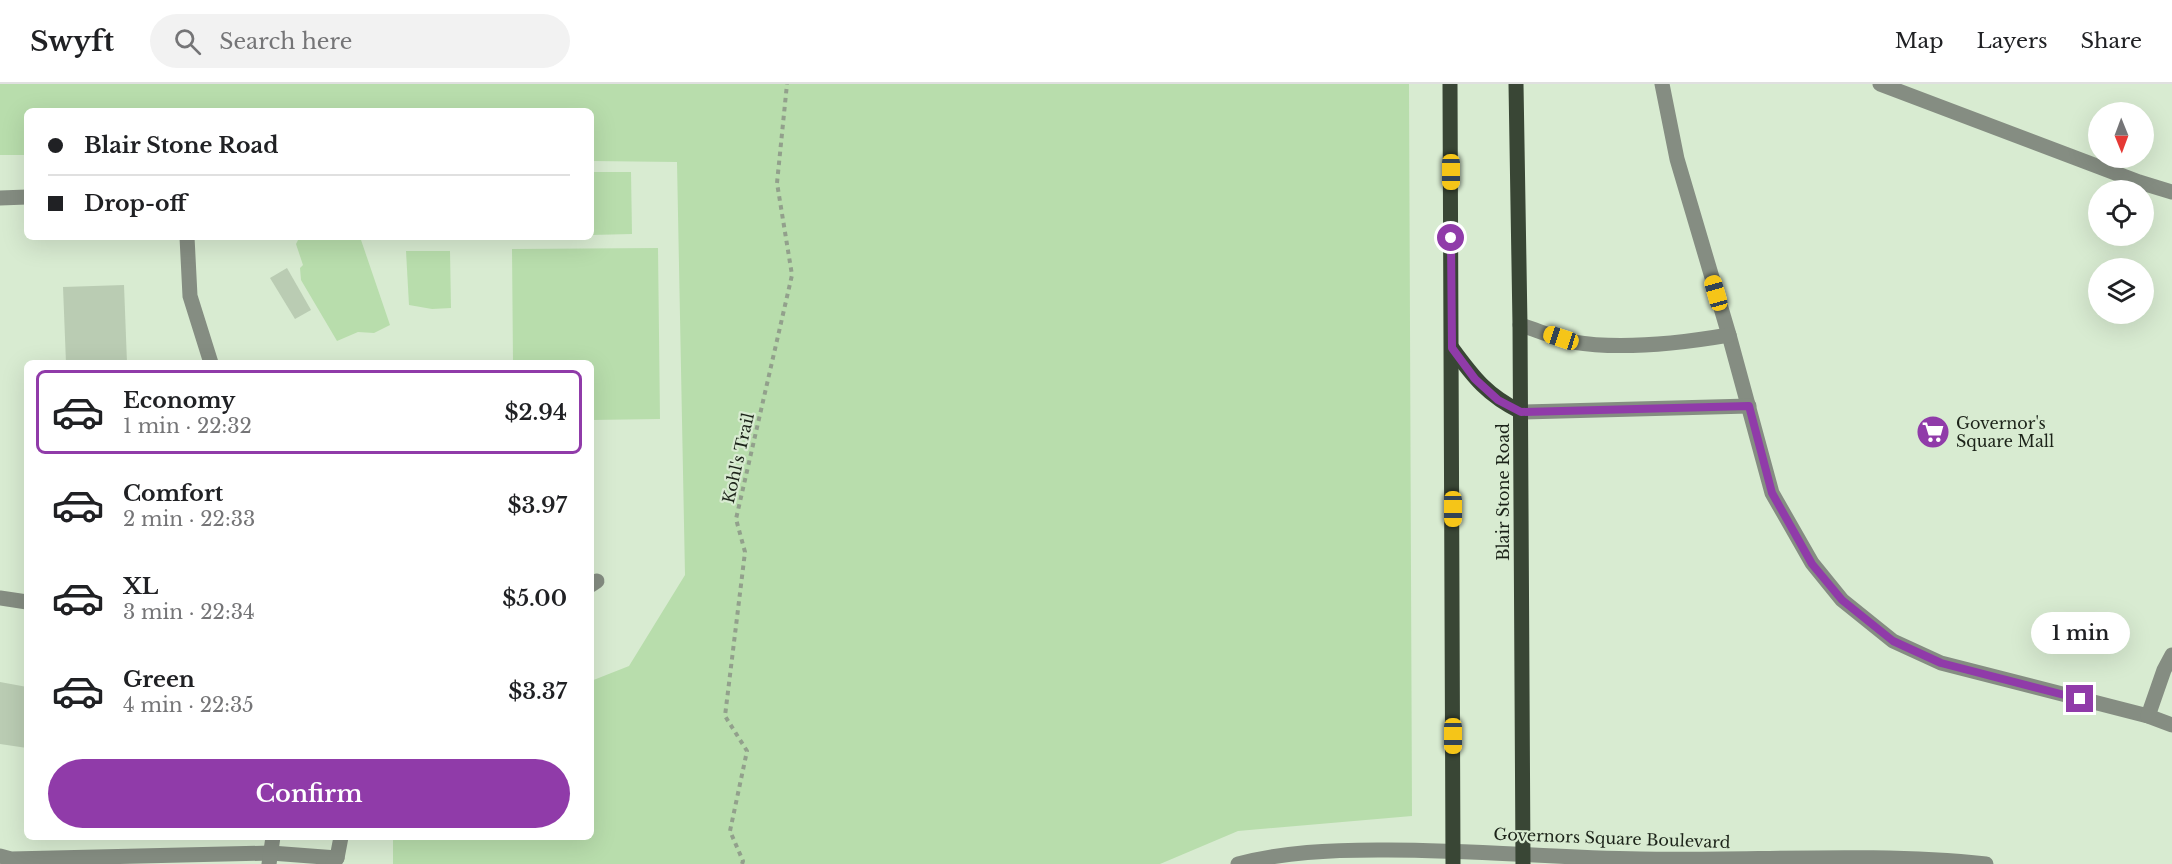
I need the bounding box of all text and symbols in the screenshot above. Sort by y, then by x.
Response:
search box [150,14,570,68]
text: Swyft [30,24,114,59]
icon: search [171,25,204,58]
text: Search here [219,28,352,55]
text: Map [1895,28,1944,54]
text: Layers [1977,28,2048,54]
text: Share [2081,28,2142,54]
north arrow [2088,102,2154,168]
map controls [2088,102,2154,324]
text: Blair Stone Road [84,132,278,159]
car [1442,154,1460,190]
button: locate [2088,180,2154,246]
text: Drop-off [84,190,186,217]
route start [1437,224,1464,251]
button: layers [2088,258,2154,324]
car [1702,273,1730,313]
car [1541,324,1581,352]
icon: car [51,385,105,439]
text: Economy [123,387,235,414]
text: $2.94 [504,399,567,426]
street label: Kohl's Trail [718,411,758,505]
place label: Governor's Square Mall [1956,413,2054,451]
text: 1 min · 22:32 [123,414,252,438]
supermarket icon: Governor's Square Mall [1915,414,1951,450]
street label: Blair Stone Road [1493,423,1513,561]
icon: car [51,478,105,532]
text: Comfort [123,480,223,507]
car [1444,491,1462,527]
text: $3.97 [507,492,567,519]
text: 2 min · 22:33 [123,507,255,531]
icon: car [51,571,105,625]
text: XL [123,573,158,600]
text: $5.00 [502,585,567,612]
text: 3 min · 22:34 [123,600,255,624]
callout: 1 min [2030,612,2130,654]
text: 1 min [2052,621,2109,645]
icon: car [51,664,105,718]
text: Green [123,666,195,693]
text: $3.37 [508,678,567,705]
route end [2066,685,2093,712]
text: 4 min · 22:35 [123,693,254,717]
car [1444,718,1462,754]
button: Confirm [48,759,570,828]
street label: Governors Square Boulevard [1493,824,1731,852]

